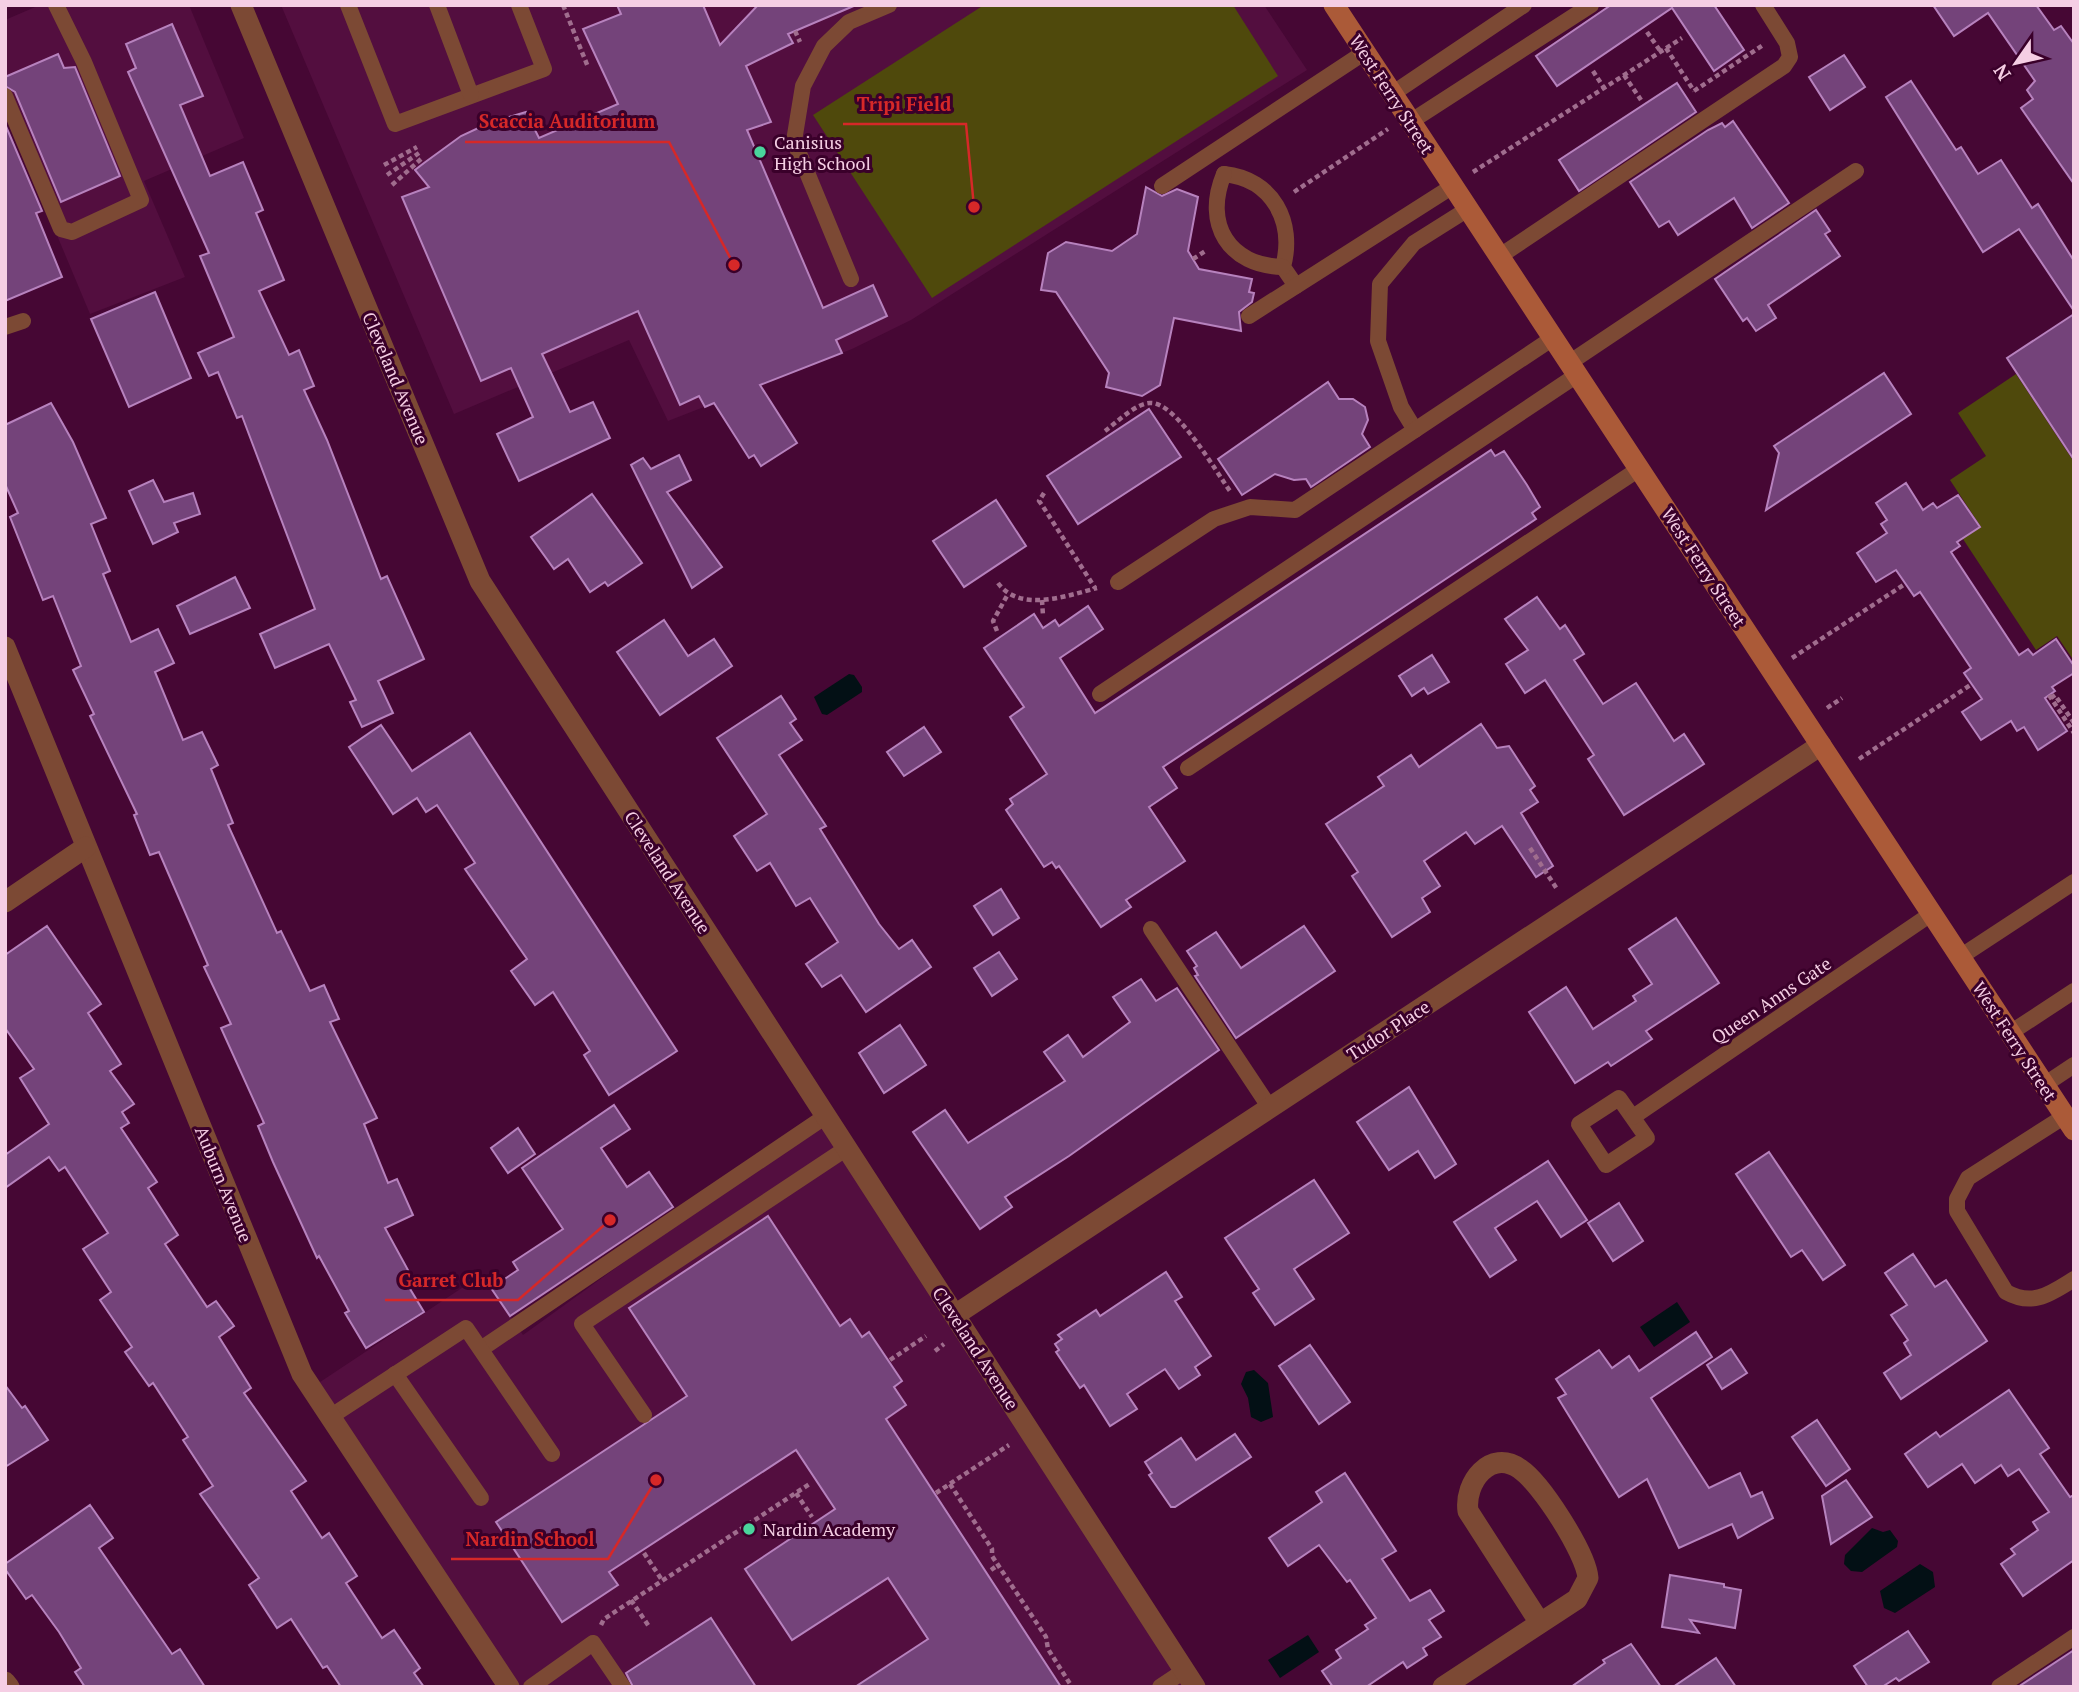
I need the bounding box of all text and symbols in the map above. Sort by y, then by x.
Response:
north arrow [1981,28,2051,98]
street label: West Ferry Street [1344,30,1440,159]
text: N [1987,59,2016,86]
callout: Tripi Field [843,84,966,124]
text: Tripi Field [857,91,952,116]
callout: Scaccia Auditorium [465,102,669,142]
text: Scaccia Auditorium [479,108,656,133]
place label: Canisius High School [774,130,871,175]
marker: Canisius High School [752,144,768,160]
street label: Cleveland Avenue [357,308,435,448]
street label: West Ferry Street [1656,503,1752,632]
street label: Cleveland Avenue [619,806,717,938]
street label: Queen Anns Gate [1706,951,1836,1049]
street label: West Ferry Street [1967,977,2063,1106]
street label: Tudor Place [1342,994,1434,1066]
street label: Auburn Avenue [190,1122,258,1246]
callout: Garret Club [385,1260,518,1300]
text: Garret Club [398,1267,504,1292]
street label: Cleveland Avenue [927,1282,1025,1414]
place label: Nardin Academy [763,1517,896,1541]
callout: Nardin School [451,1519,608,1559]
marker: Nardin Academy [741,1521,757,1537]
text: Nardin School [465,1526,595,1551]

